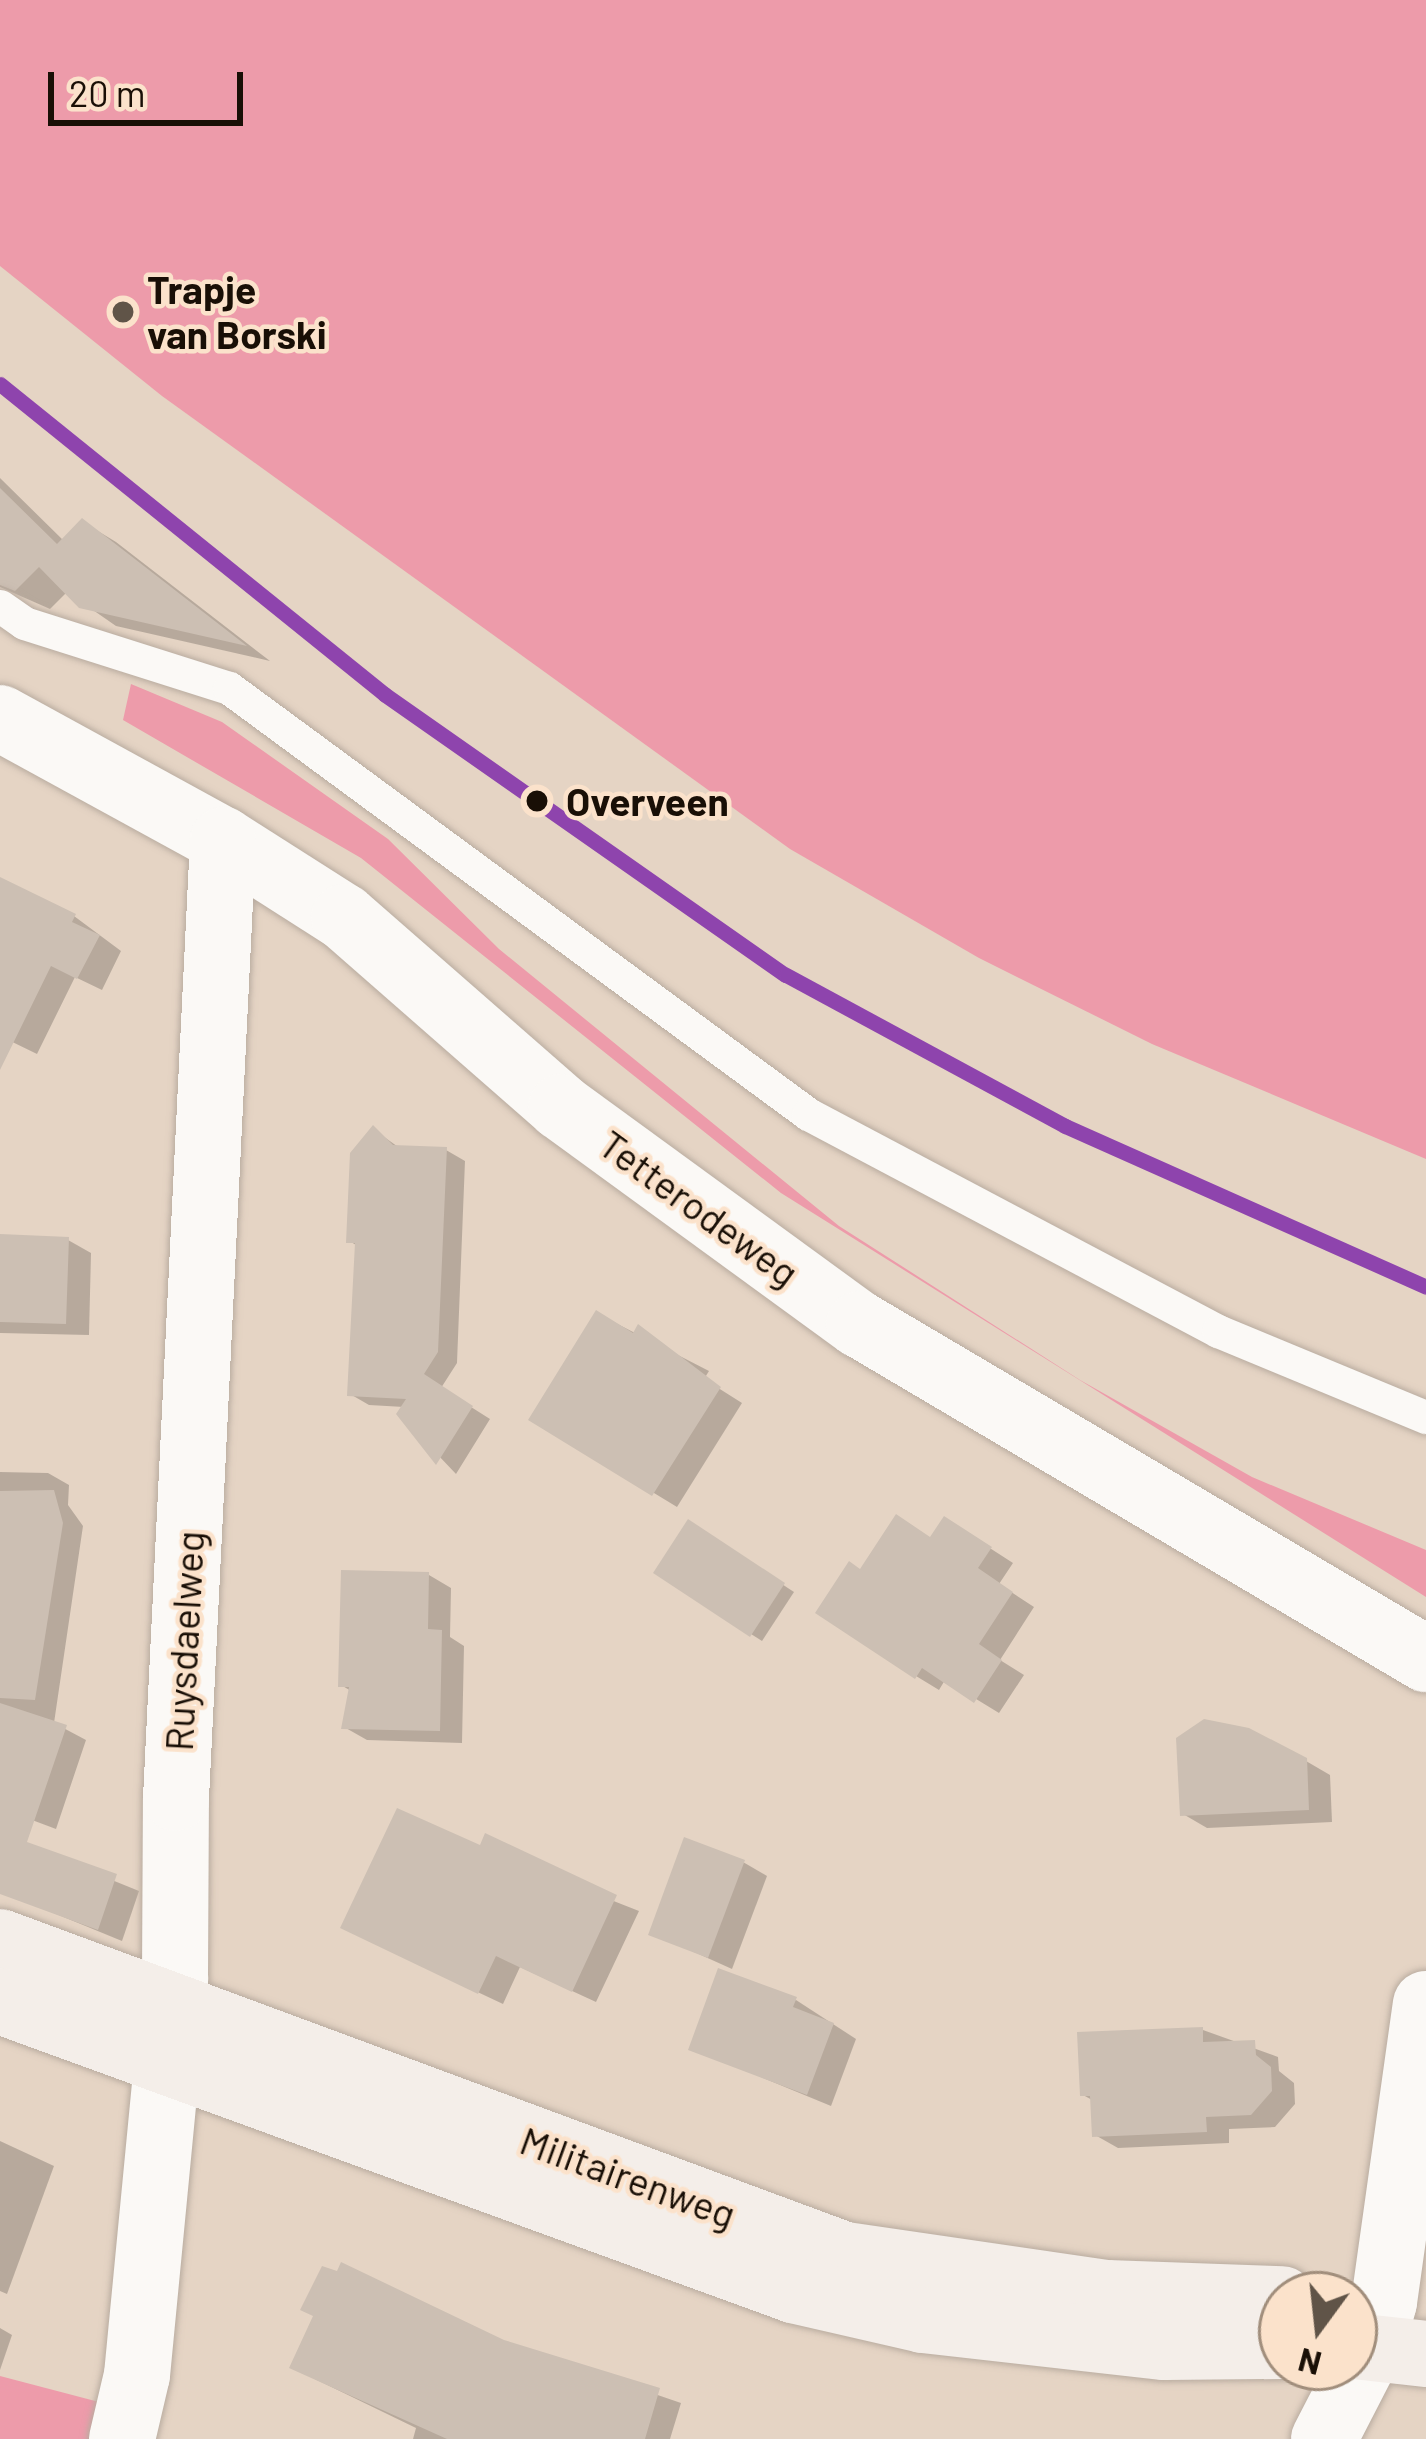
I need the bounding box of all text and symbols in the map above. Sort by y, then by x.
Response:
scale bar [54,48,249,122]
text: 20 m [69,71,146,114]
place label: Trapje van Borski [147,267,327,358]
marker: Trapje van Borski [110,299,136,325]
place label: Overveen [566,778,729,824]
marker: Overveen [520,784,554,818]
street label: Tetterodeweg [590,1120,808,1296]
street label: Ruysdaelweg [155,1530,213,1752]
street label: Militairenweg [514,2116,742,2238]
north arrow [1258,2271,1378,2391]
text: N [1294,2341,1325,2385]

